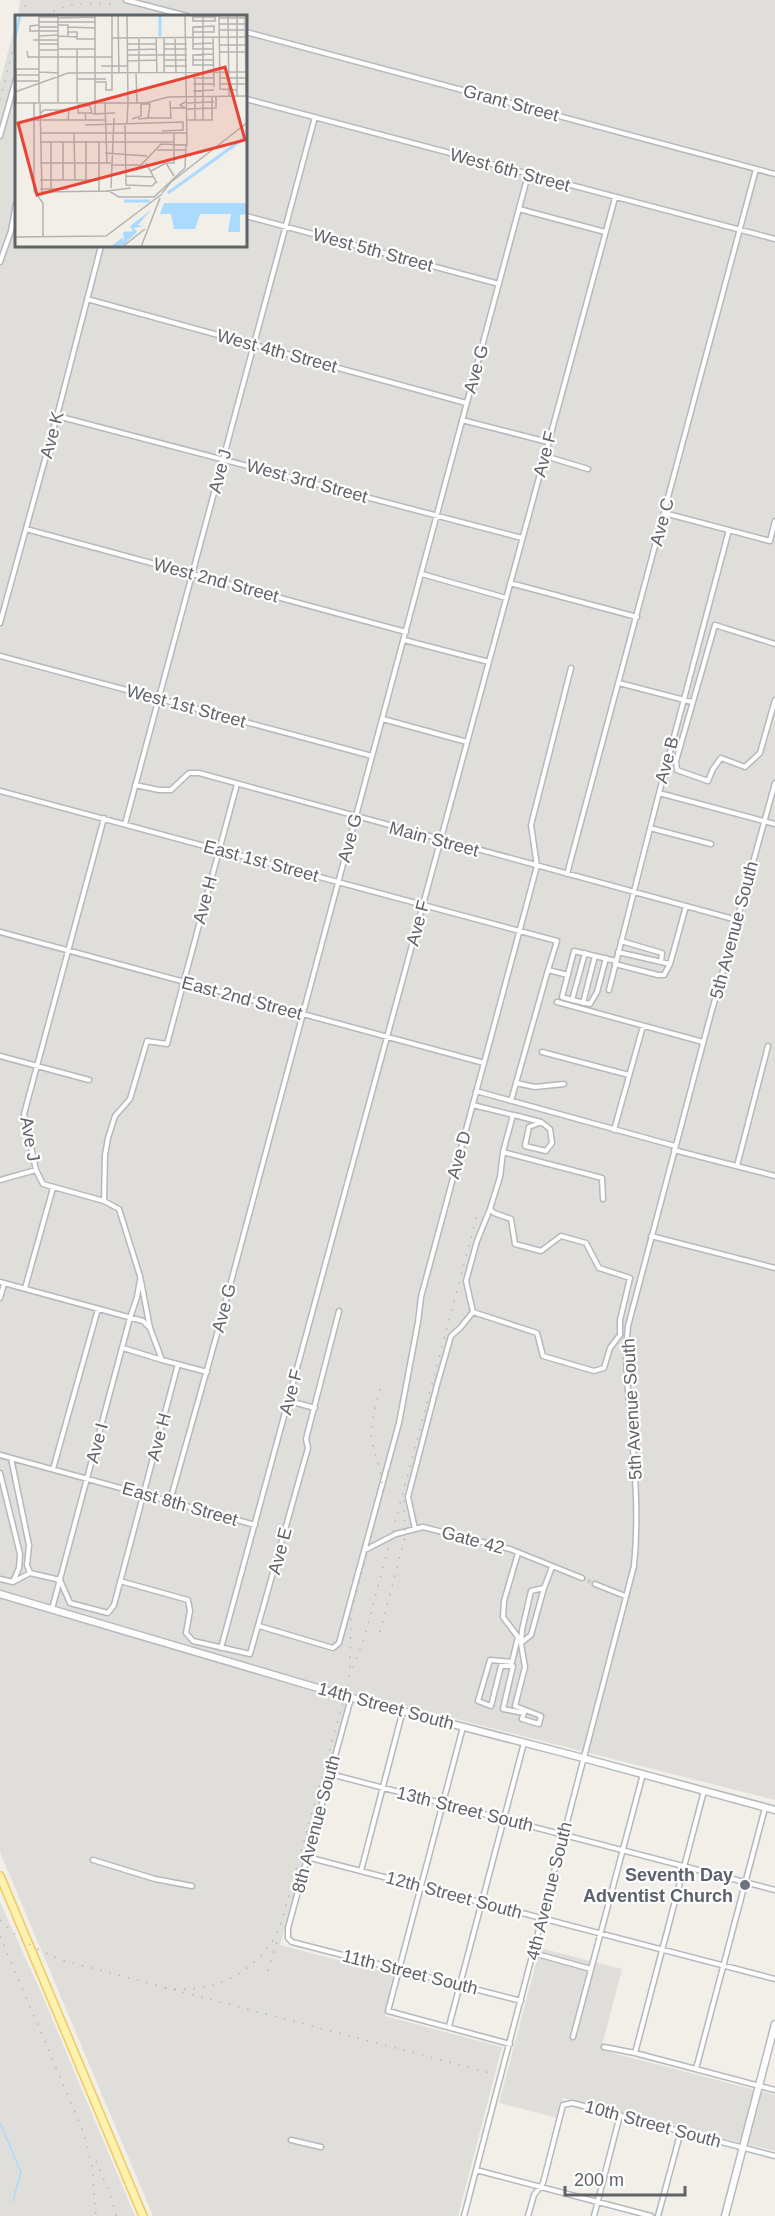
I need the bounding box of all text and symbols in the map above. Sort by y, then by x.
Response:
inset map [15,15,248,248]
street label: Grant Street [461,81,561,125]
street label: West 6th Street [448,144,572,196]
street label: West 5th Street [311,224,435,276]
street label: West 4th Street [215,325,339,377]
street label: Ave G [460,342,492,396]
street label: Ave K [36,409,68,461]
street label: Ave F [529,429,561,479]
street label: Ave J [205,447,235,495]
street label: West 3rd Street [244,455,370,507]
street label: Ave C [646,496,678,548]
street label: West 2nd Street [151,554,281,606]
street label: West 1st Street [124,680,248,732]
street label: Ave B [651,734,683,786]
street label: Ave G [334,811,366,865]
street label: Main Street [387,817,481,861]
street label: East 1st Street [201,836,321,886]
street label: 5th Avenue South [706,859,762,1001]
street label: Ave H [189,874,221,926]
street label: Ave F [402,898,434,948]
street label: East 2nd Street [179,972,305,1024]
street label: Ave J [16,1115,44,1163]
street label: Ave D [443,1129,475,1181]
street label: Ave G [208,1281,240,1335]
street label: 5th Avenue South [618,1338,646,1480]
street label: Ave F [275,1367,307,1417]
street label: Ave H [143,1411,175,1463]
street label: Ave I [82,1421,112,1465]
street label: East 8th Street [120,1478,240,1530]
street label: Gate 42 [439,1522,507,1558]
street label: Ave E [264,1525,296,1577]
street label: 14th Street South [316,1678,456,1734]
street label: 8th Avenue South [288,1753,344,1895]
street label: 13th Street South [395,1782,535,1836]
street label: 4th Avenue South [522,1820,576,1962]
place label: Seventh Day Adventist Church [583,1865,733,1906]
street label: 12th Street South [384,1867,524,1923]
marker: Seventh Day Adventist Church [738,1878,752,1892]
street label: 11th Street South [340,1946,480,1998]
street label: 10th Street South [583,2096,723,2152]
scale bar [565,2159,685,2197]
text: 200 m [574,2170,624,2190]

